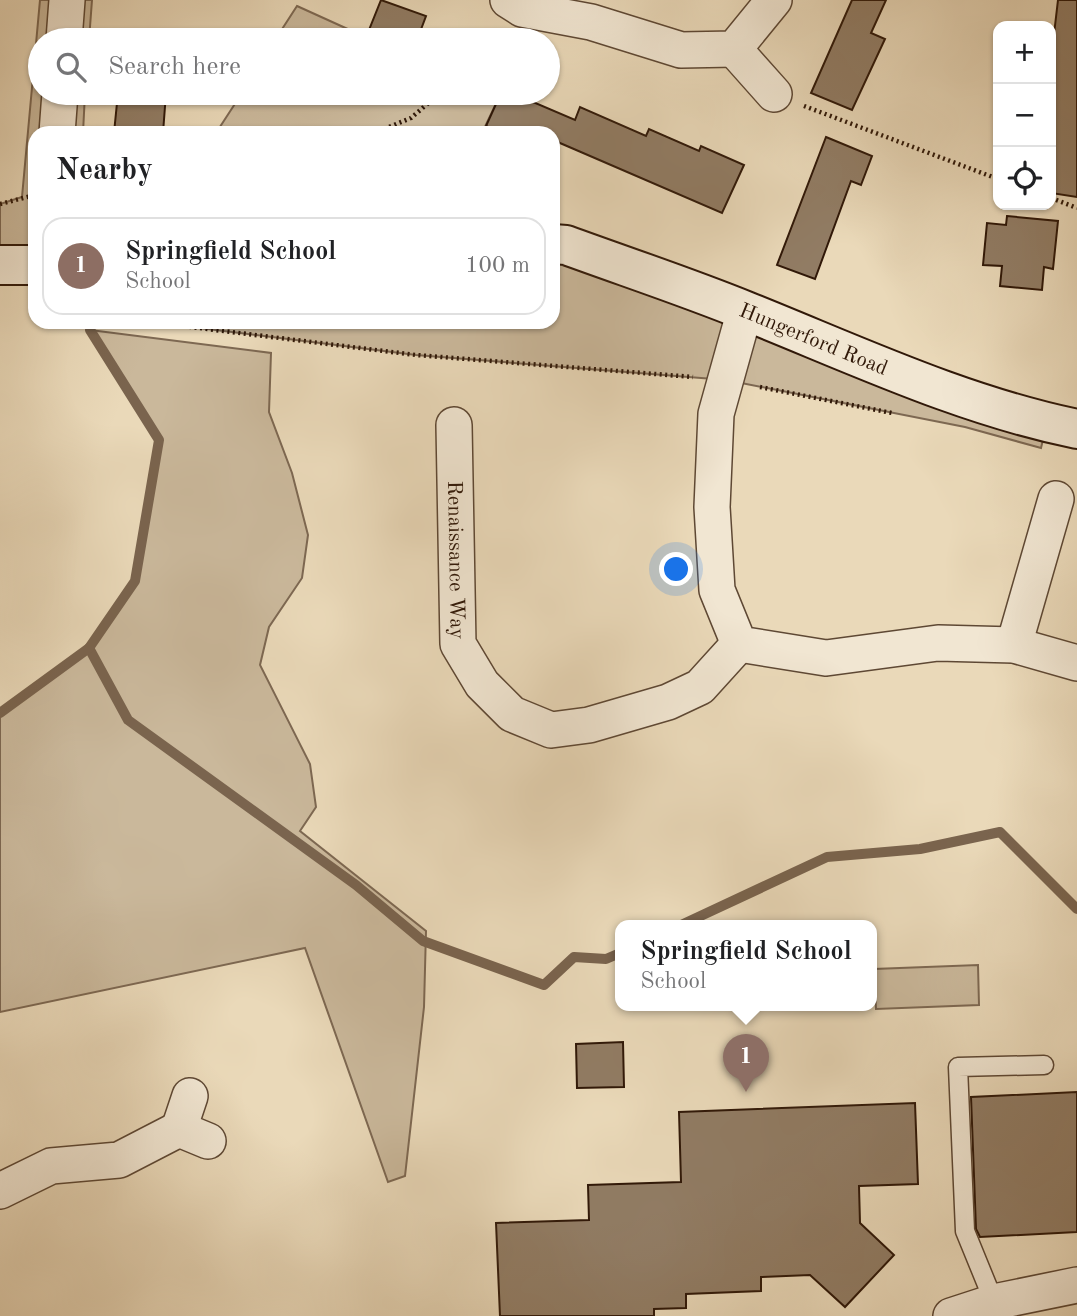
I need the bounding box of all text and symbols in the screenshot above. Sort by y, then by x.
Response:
map controls [993,21,1056,210]
button: + [993,21,1056,84]
search box [28,28,560,105]
icon: search [52,48,90,86]
text: Search here [108,54,241,80]
button: − [993,84,1056,147]
button: locate [993,147,1056,210]
text: Nearby [56,156,153,186]
text: Springfield School [125,239,336,265]
text: 1 [74,254,88,277]
text: 100 m [465,254,530,277]
text: School [125,270,191,293]
street label: Hungerford Road [736,300,890,380]
street label: Renaissance Way [443,480,467,640]
your location [659,552,693,586]
popup [615,920,877,1011]
text: Springfield School [640,939,852,965]
text: School [640,970,706,993]
pin: 1 [723,1034,769,1092]

